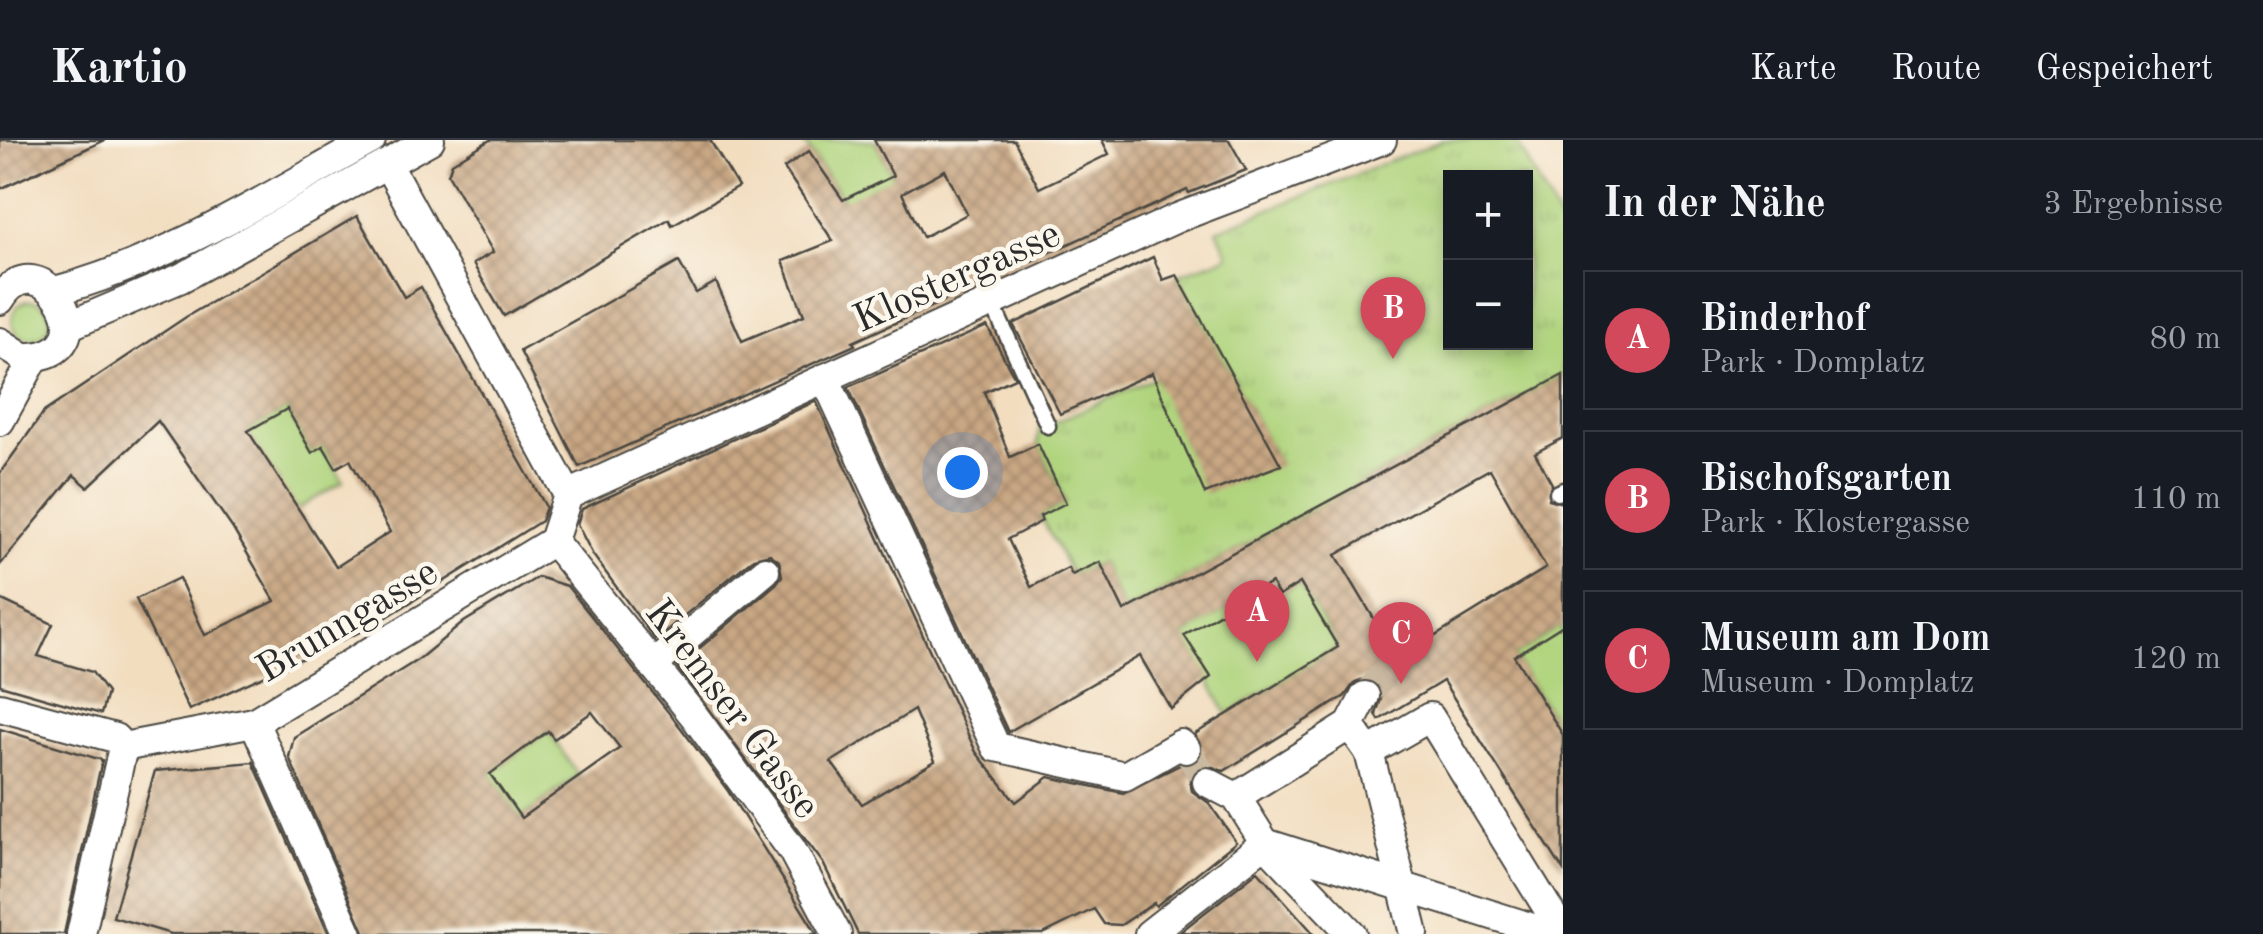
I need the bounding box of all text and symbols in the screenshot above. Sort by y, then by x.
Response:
text: Kartio [50,45,188,93]
text: Karte [1750,52,1836,87]
text: Route [1891,52,1981,87]
text: Gespeichert [2036,52,2213,87]
map controls [1443,170,1533,350]
button: + [1443,170,1533,260]
text: In der Nähe [1603,184,1826,226]
text: 3 Ergebnisse [2043,189,2223,221]
street label: Klostergasse [848,215,1067,342]
button: − [1443,260,1533,350]
pin: B [1360,276,1426,359]
text: Binderhof [1700,301,1868,339]
text: A [1625,324,1650,356]
text: 80 m [2150,324,2221,356]
text: Park · Domplatz [1700,348,1925,380]
your location [937,447,988,498]
text: Bischofsgarten [1700,461,1952,499]
text: B [1626,484,1649,516]
text: 110 m [2131,484,2221,516]
text: Park · Klostergasse [1700,508,1970,540]
street label: Brunngasse [251,553,445,692]
pin: A [1224,580,1290,662]
street label: Kremser Gasse [636,594,826,827]
pin: C [1368,602,1434,684]
text: Museum am Dom [1700,621,1991,659]
text: C [1627,644,1648,676]
text: 120 m [2131,644,2221,676]
text: Museum · Domplatz [1700,668,1974,700]

